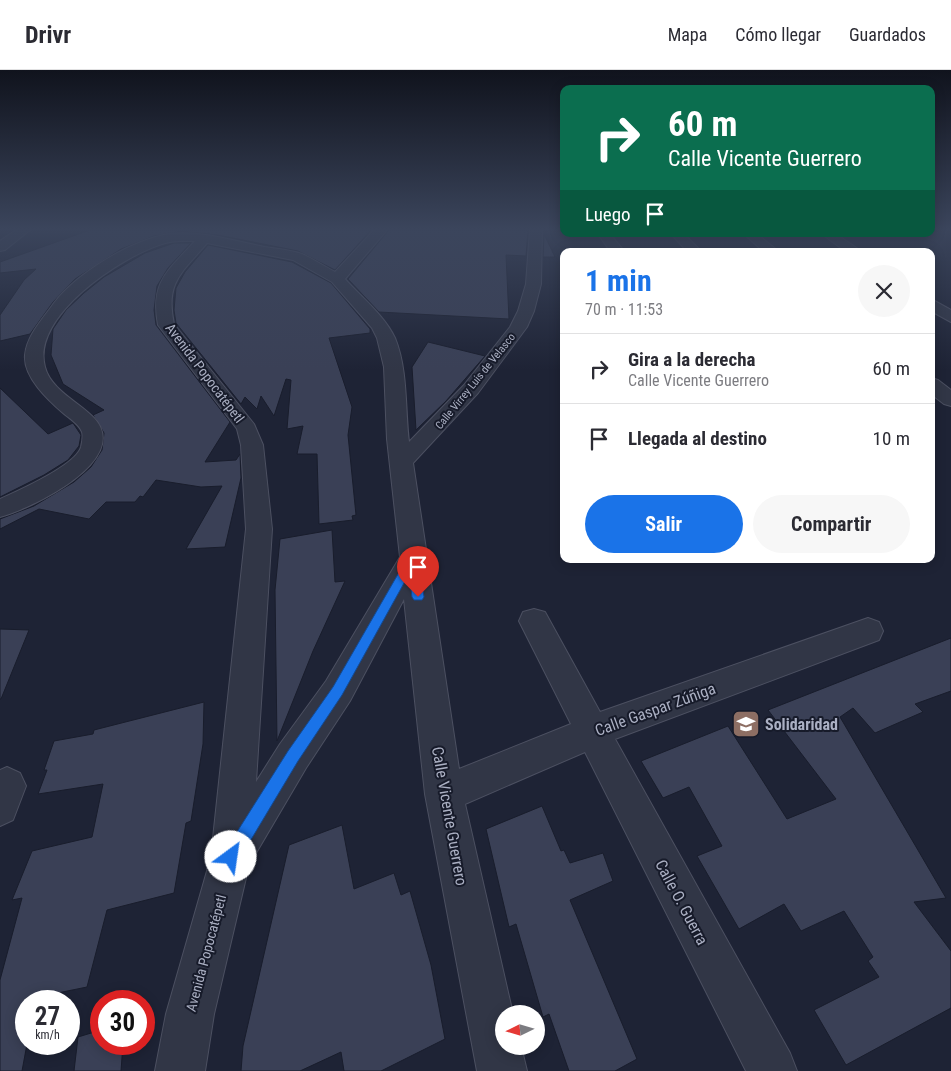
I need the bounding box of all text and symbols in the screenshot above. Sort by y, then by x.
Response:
text: Drivr [25,21,71,49]
text: Mapa [668,24,707,45]
text: Cómo llegar [735,24,821,45]
text: Guardados [849,24,926,45]
text: 60 m [668,104,737,145]
icon: right [585,105,650,170]
text: Calle Vicente Guerrero [668,146,862,171]
icon: arrive [641,200,669,228]
text: Luego [585,203,631,226]
text: 1 min [585,263,652,298]
button: close [858,265,910,317]
text: 70 m · 11:53 [585,300,663,319]
street label: Avenida Popocatépetl [162,320,248,426]
street label: Calle Virrey Luis de Velasco [433,330,518,432]
text: Gira a la derecha [628,348,755,371]
icon: right [585,355,613,383]
text: 60 m [873,357,910,380]
text: Calle Vicente Guerrero [628,371,769,390]
icon: arrive [585,425,613,453]
text: Llegada al destino [628,427,767,450]
text: 10 m [873,427,910,450]
button: Salir [585,495,743,553]
button: Compartir [753,495,910,553]
pin [397,546,439,597]
icon: arrive [404,553,432,581]
street label: Calle Gaspar Zúñiga [592,679,718,740]
school or university icon: Solidaridad [731,709,761,739]
place label: Solidaridad [765,715,838,734]
street label: Calle Vicente Guerrero [428,745,471,887]
position arrow [204,830,256,882]
street label: Calle O. Guerra [651,856,712,948]
street label: Avenida Popocatépetl [183,893,229,1013]
speed limit sign: 30 [90,990,155,1055]
text: 27 [35,1002,60,1031]
north arrow [495,1005,545,1055]
map controls [495,1005,545,1055]
text: km/h [35,1028,60,1042]

